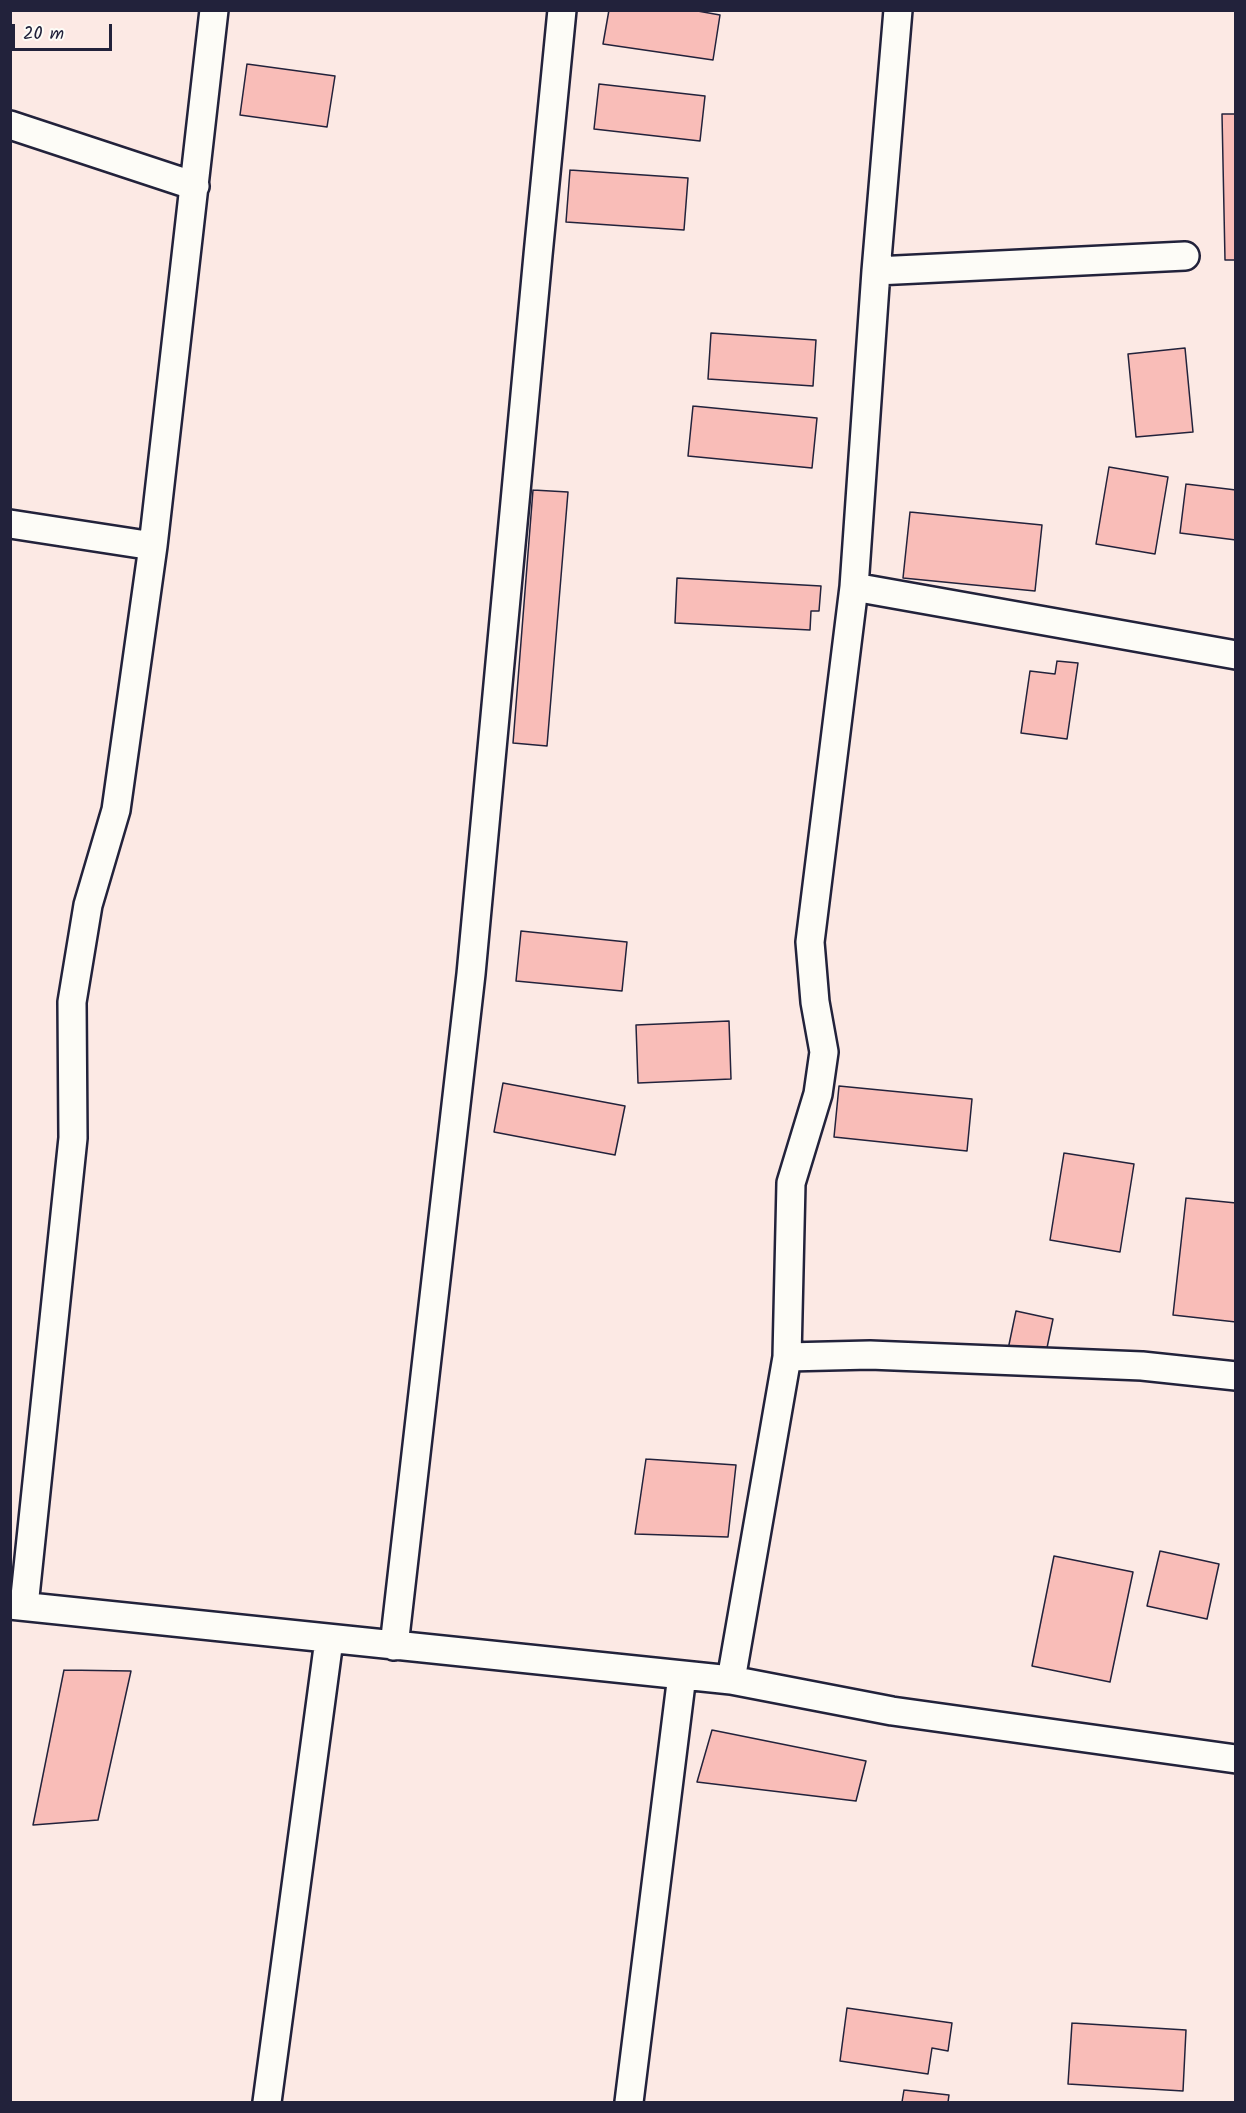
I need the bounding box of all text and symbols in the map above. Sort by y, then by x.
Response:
scale bar [15,12,116,50]
text: 20 m [23,20,64,49]

